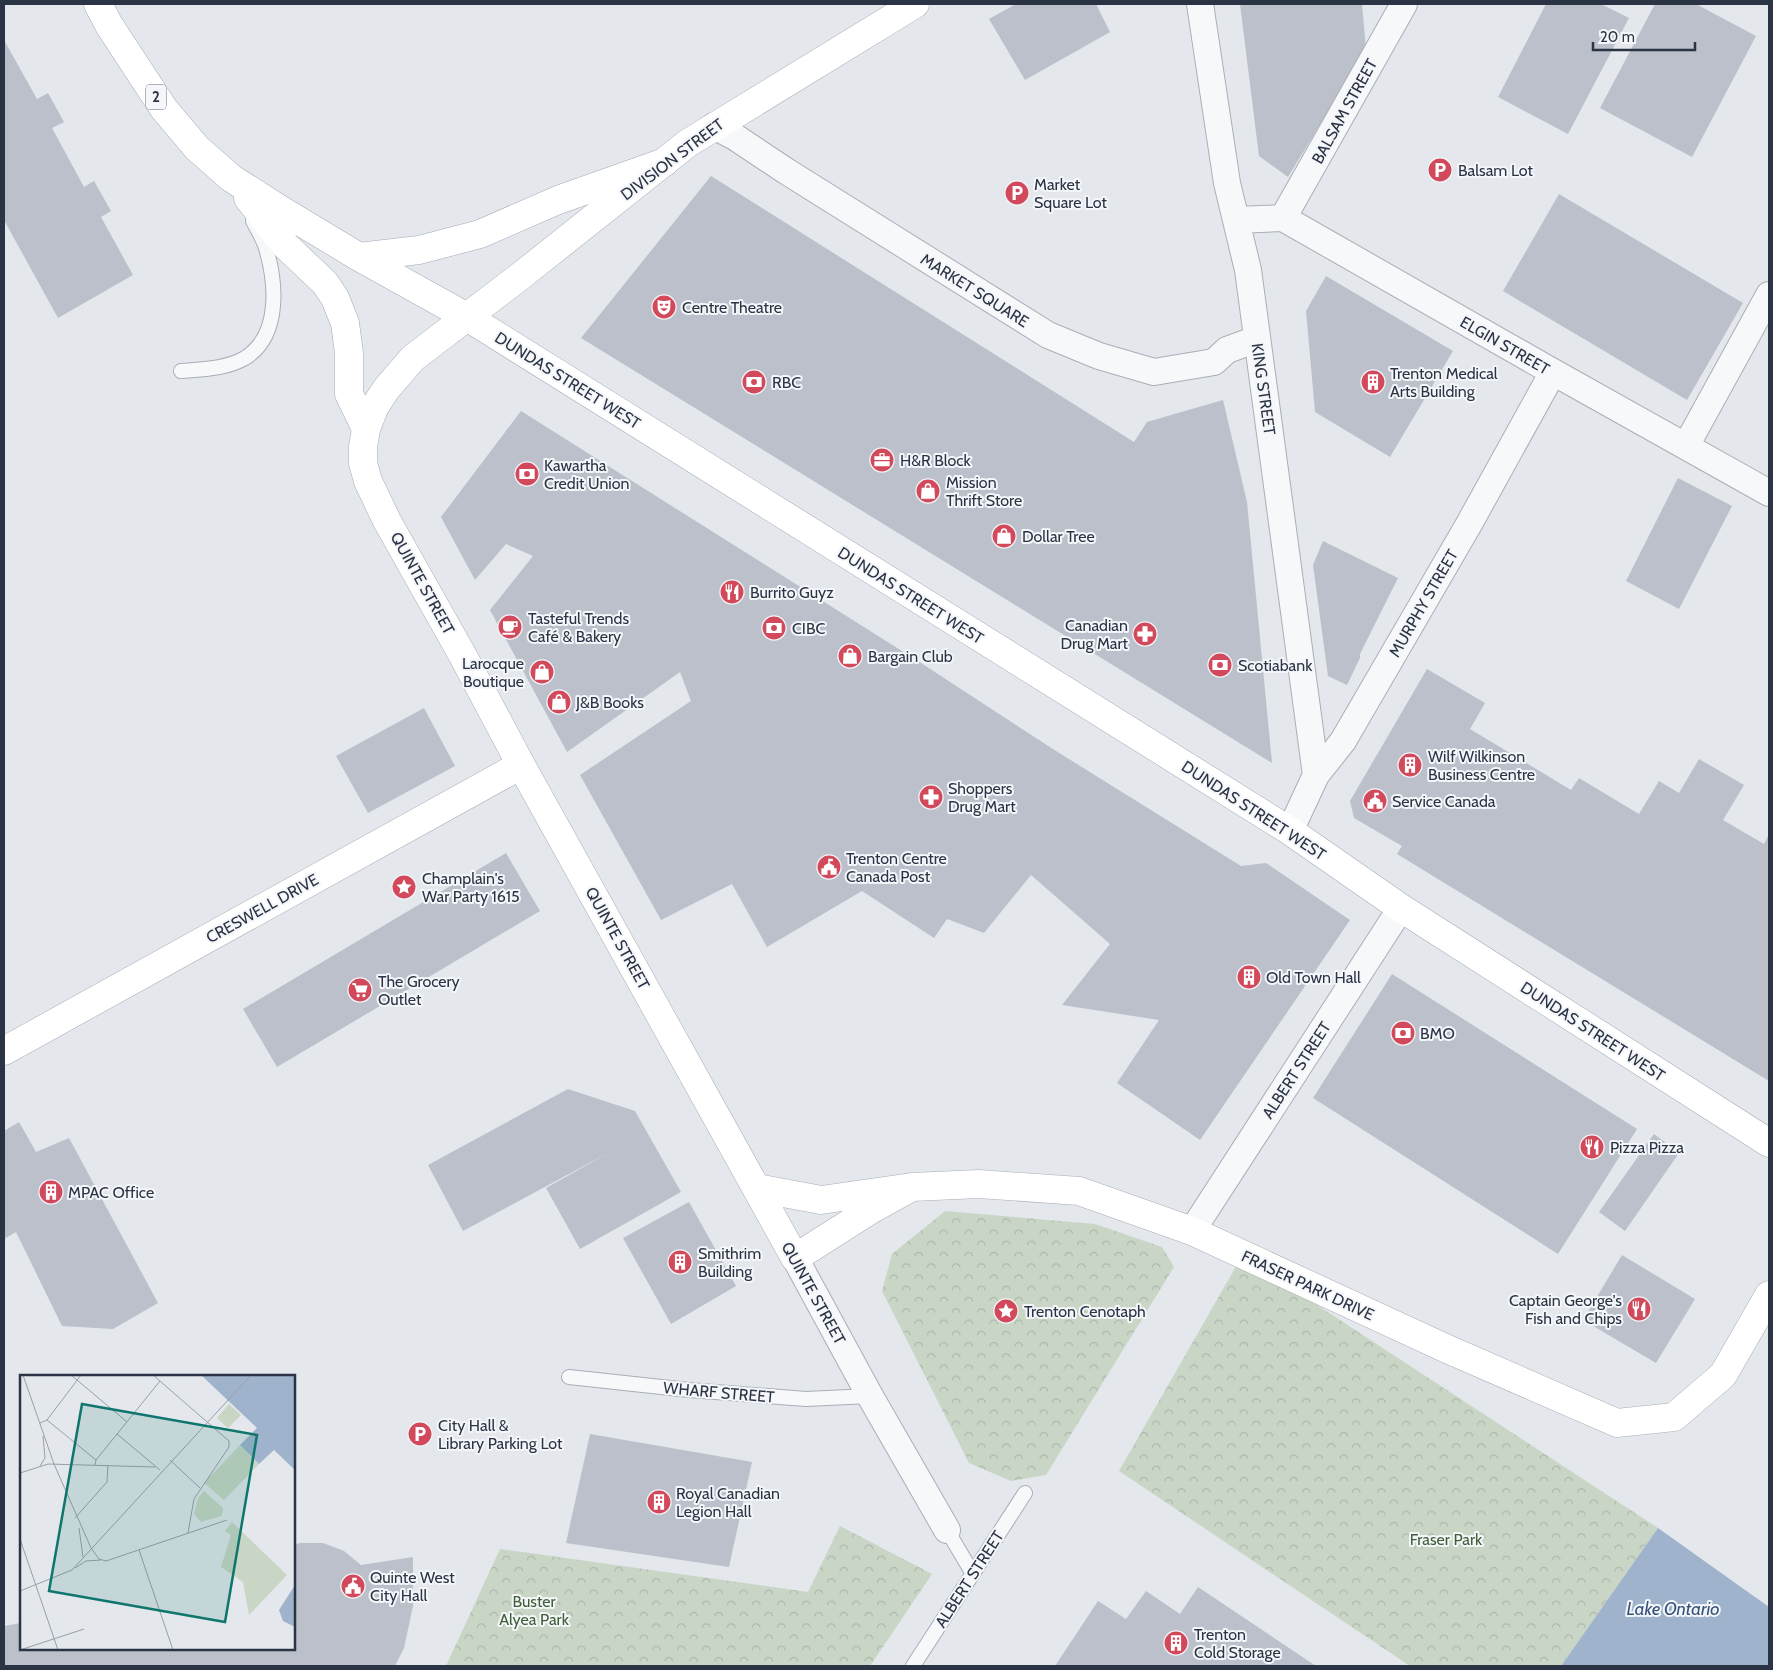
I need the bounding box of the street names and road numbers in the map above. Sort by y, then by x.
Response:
street label: BALSAM STREET [1308,55,1381,167]
road number: 2 [146,84,166,110]
street label: DIVISION STREET [617,114,728,204]
street label: MARKET SQUARE [917,250,1032,331]
street label: ELGIN STREET [1457,312,1553,379]
street label: DUNDAS STREET WEST [491,328,644,433]
street label: KING STREET [1248,342,1279,437]
street label: QUINTE STREET [387,529,459,638]
street label: DUNDAS STREET WEST [834,543,987,648]
street label: MURPHY STREET [1385,546,1462,660]
street label: DUNDAS STREET WEST [1178,757,1330,864]
street label: CRESWELL DRIVE [203,870,322,947]
street label: QUINTE STREET [582,884,654,993]
street label: DUNDAS STREET WEST [1517,978,1669,1085]
street label: ALBERT STREET [1258,1018,1335,1122]
street label: QUINTE STREET [778,1239,850,1348]
street label: FRASER PARK DRIVE [1239,1246,1377,1325]
street label: WHARF STREET [662,1378,776,1407]
street label: ALBERT STREET [931,1527,1008,1631]

